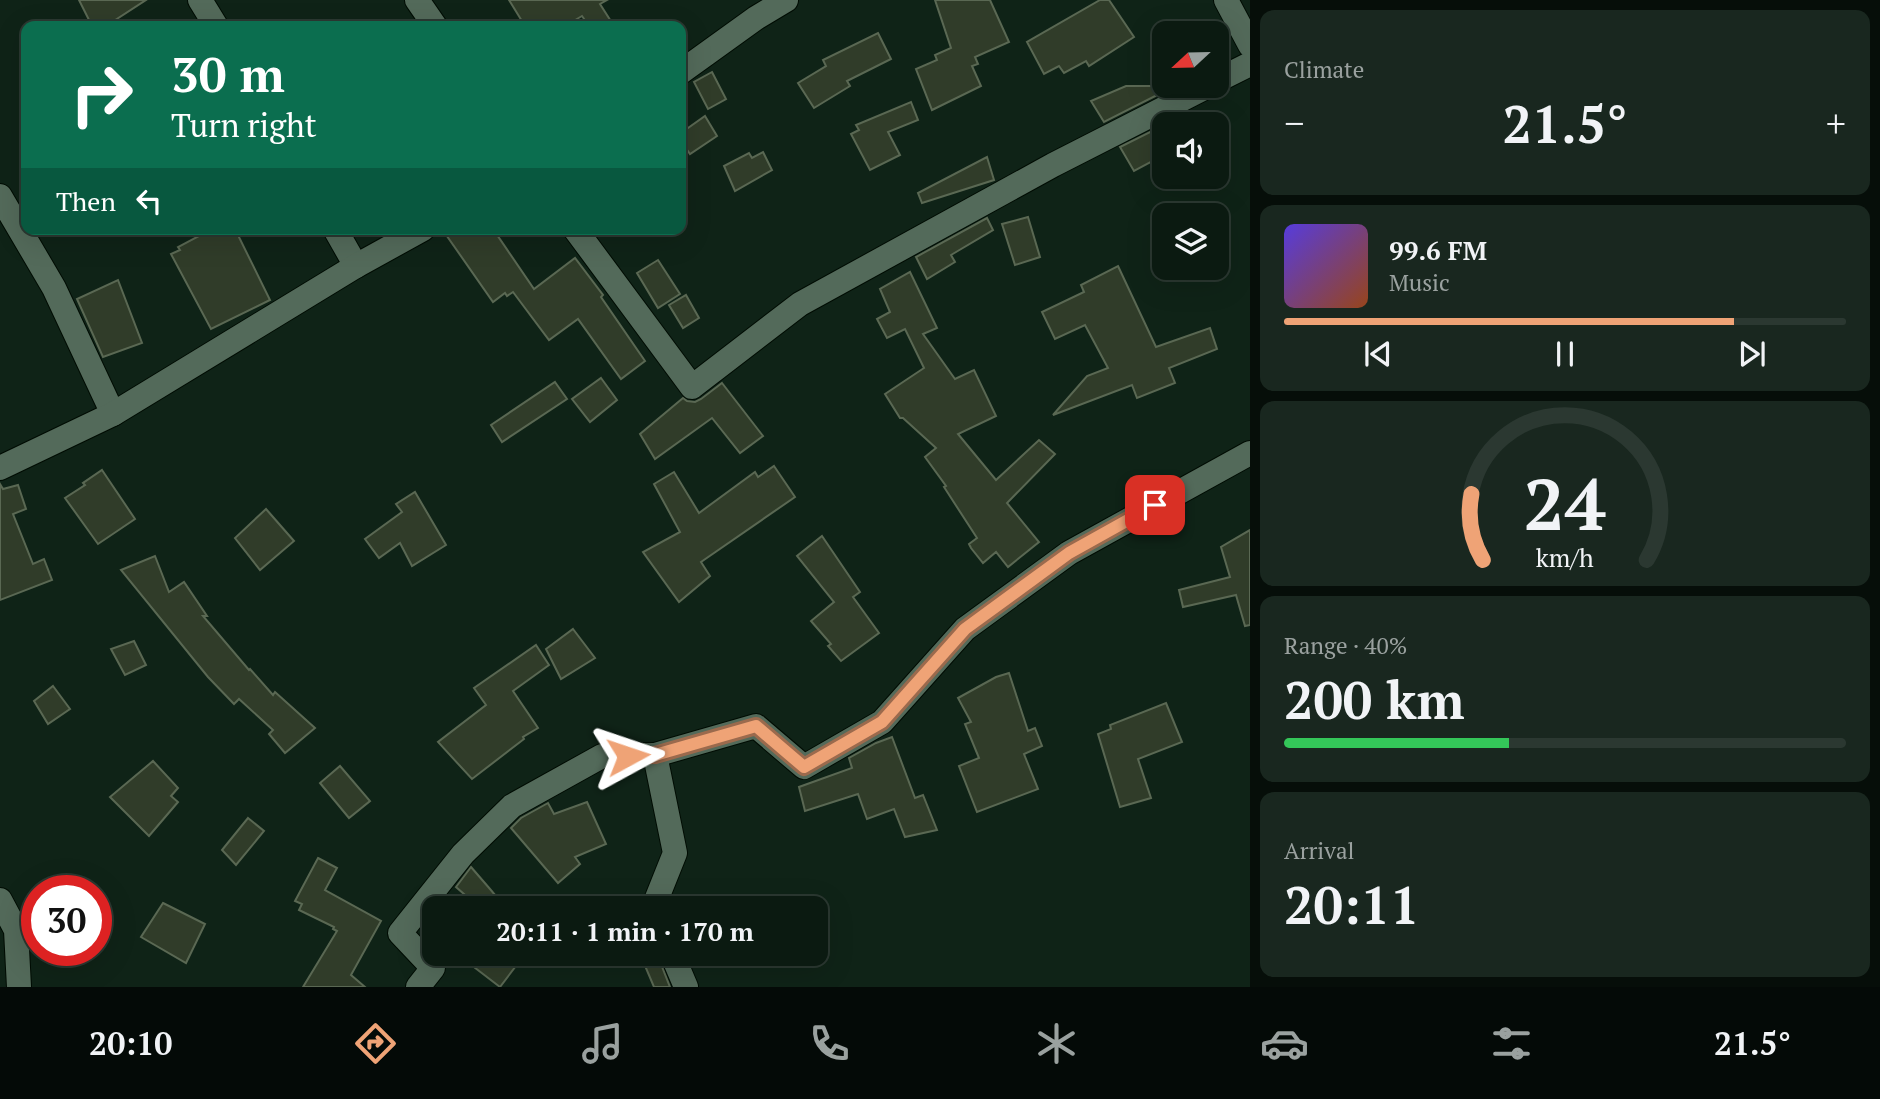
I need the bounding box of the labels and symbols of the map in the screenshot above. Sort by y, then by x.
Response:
north arrow [1152,21,1228,98]
pin [1125,475,1185,535]
position arrow [591,719,665,793]
speed limit sign: 30 [21,875,112,966]

